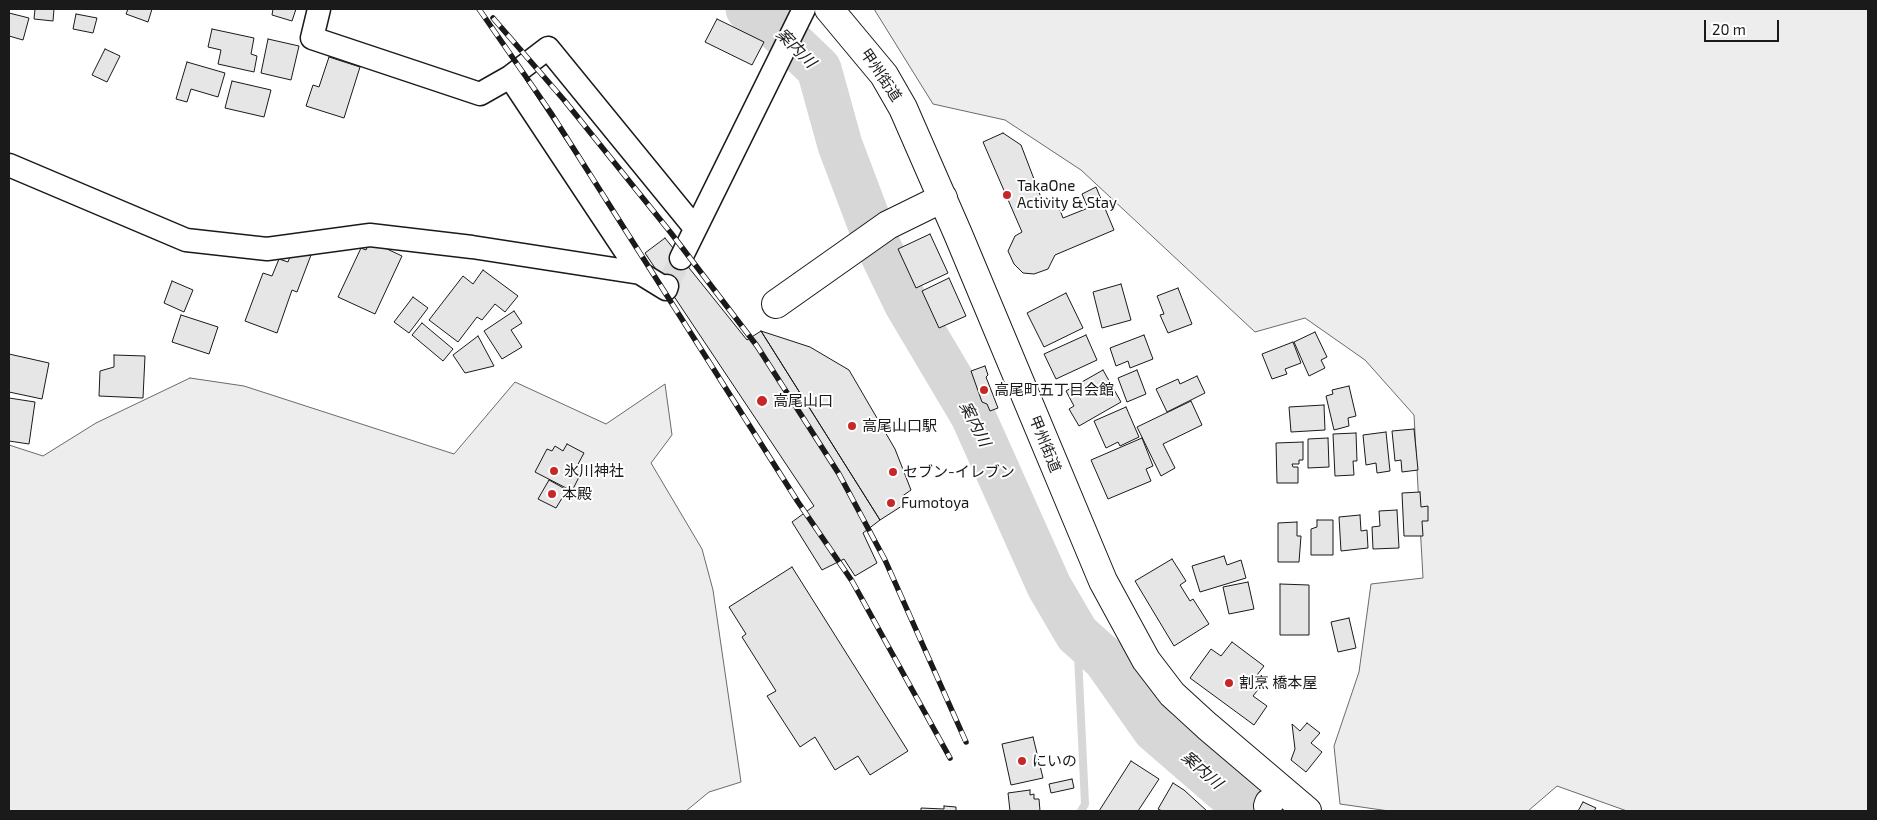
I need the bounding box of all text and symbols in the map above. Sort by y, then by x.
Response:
scale bar [1707,10,1782,42]
text: 20 m [1712,20,1746,38]
water label: 案内川 [772,24,820,72]
street label: 甲州街道 [857,45,905,105]
place label: TakaOne Activity & Stay [1017,177,1117,212]
marker: TakaOne Activity & Stay [1001,189,1013,201]
place label: 高尾町五丁目会館 [994,381,1114,399]
marker: 高尾町五丁目会館 [978,384,990,396]
place label: 高尾山口 [773,392,833,410]
marker: 高尾山口 [755,394,769,408]
water label: 案内川 [956,398,994,450]
street label: 甲州街道 [1025,413,1065,475]
place label: 高尾山口駅 [862,417,937,435]
marker: 高尾山口駅 [846,420,858,432]
place label: 氷川神社 [564,462,624,480]
place label: セブン-イレブン [903,463,1015,481]
marker: 氷川神社 [548,465,560,477]
marker: セブン-イレブン [887,466,899,478]
place label: 本殿 [562,485,592,503]
marker: 本殿 [546,488,558,500]
place label: Fumotoya [901,494,969,512]
marker: Fumotoya [885,497,897,509]
place label: 割烹 橋本屋 [1239,674,1317,692]
marker: 割烹 橋本屋 [1223,677,1235,689]
water label: 案内川 [1178,747,1226,793]
place label: にいの [1032,752,1077,770]
marker: にいの [1016,755,1028,767]

